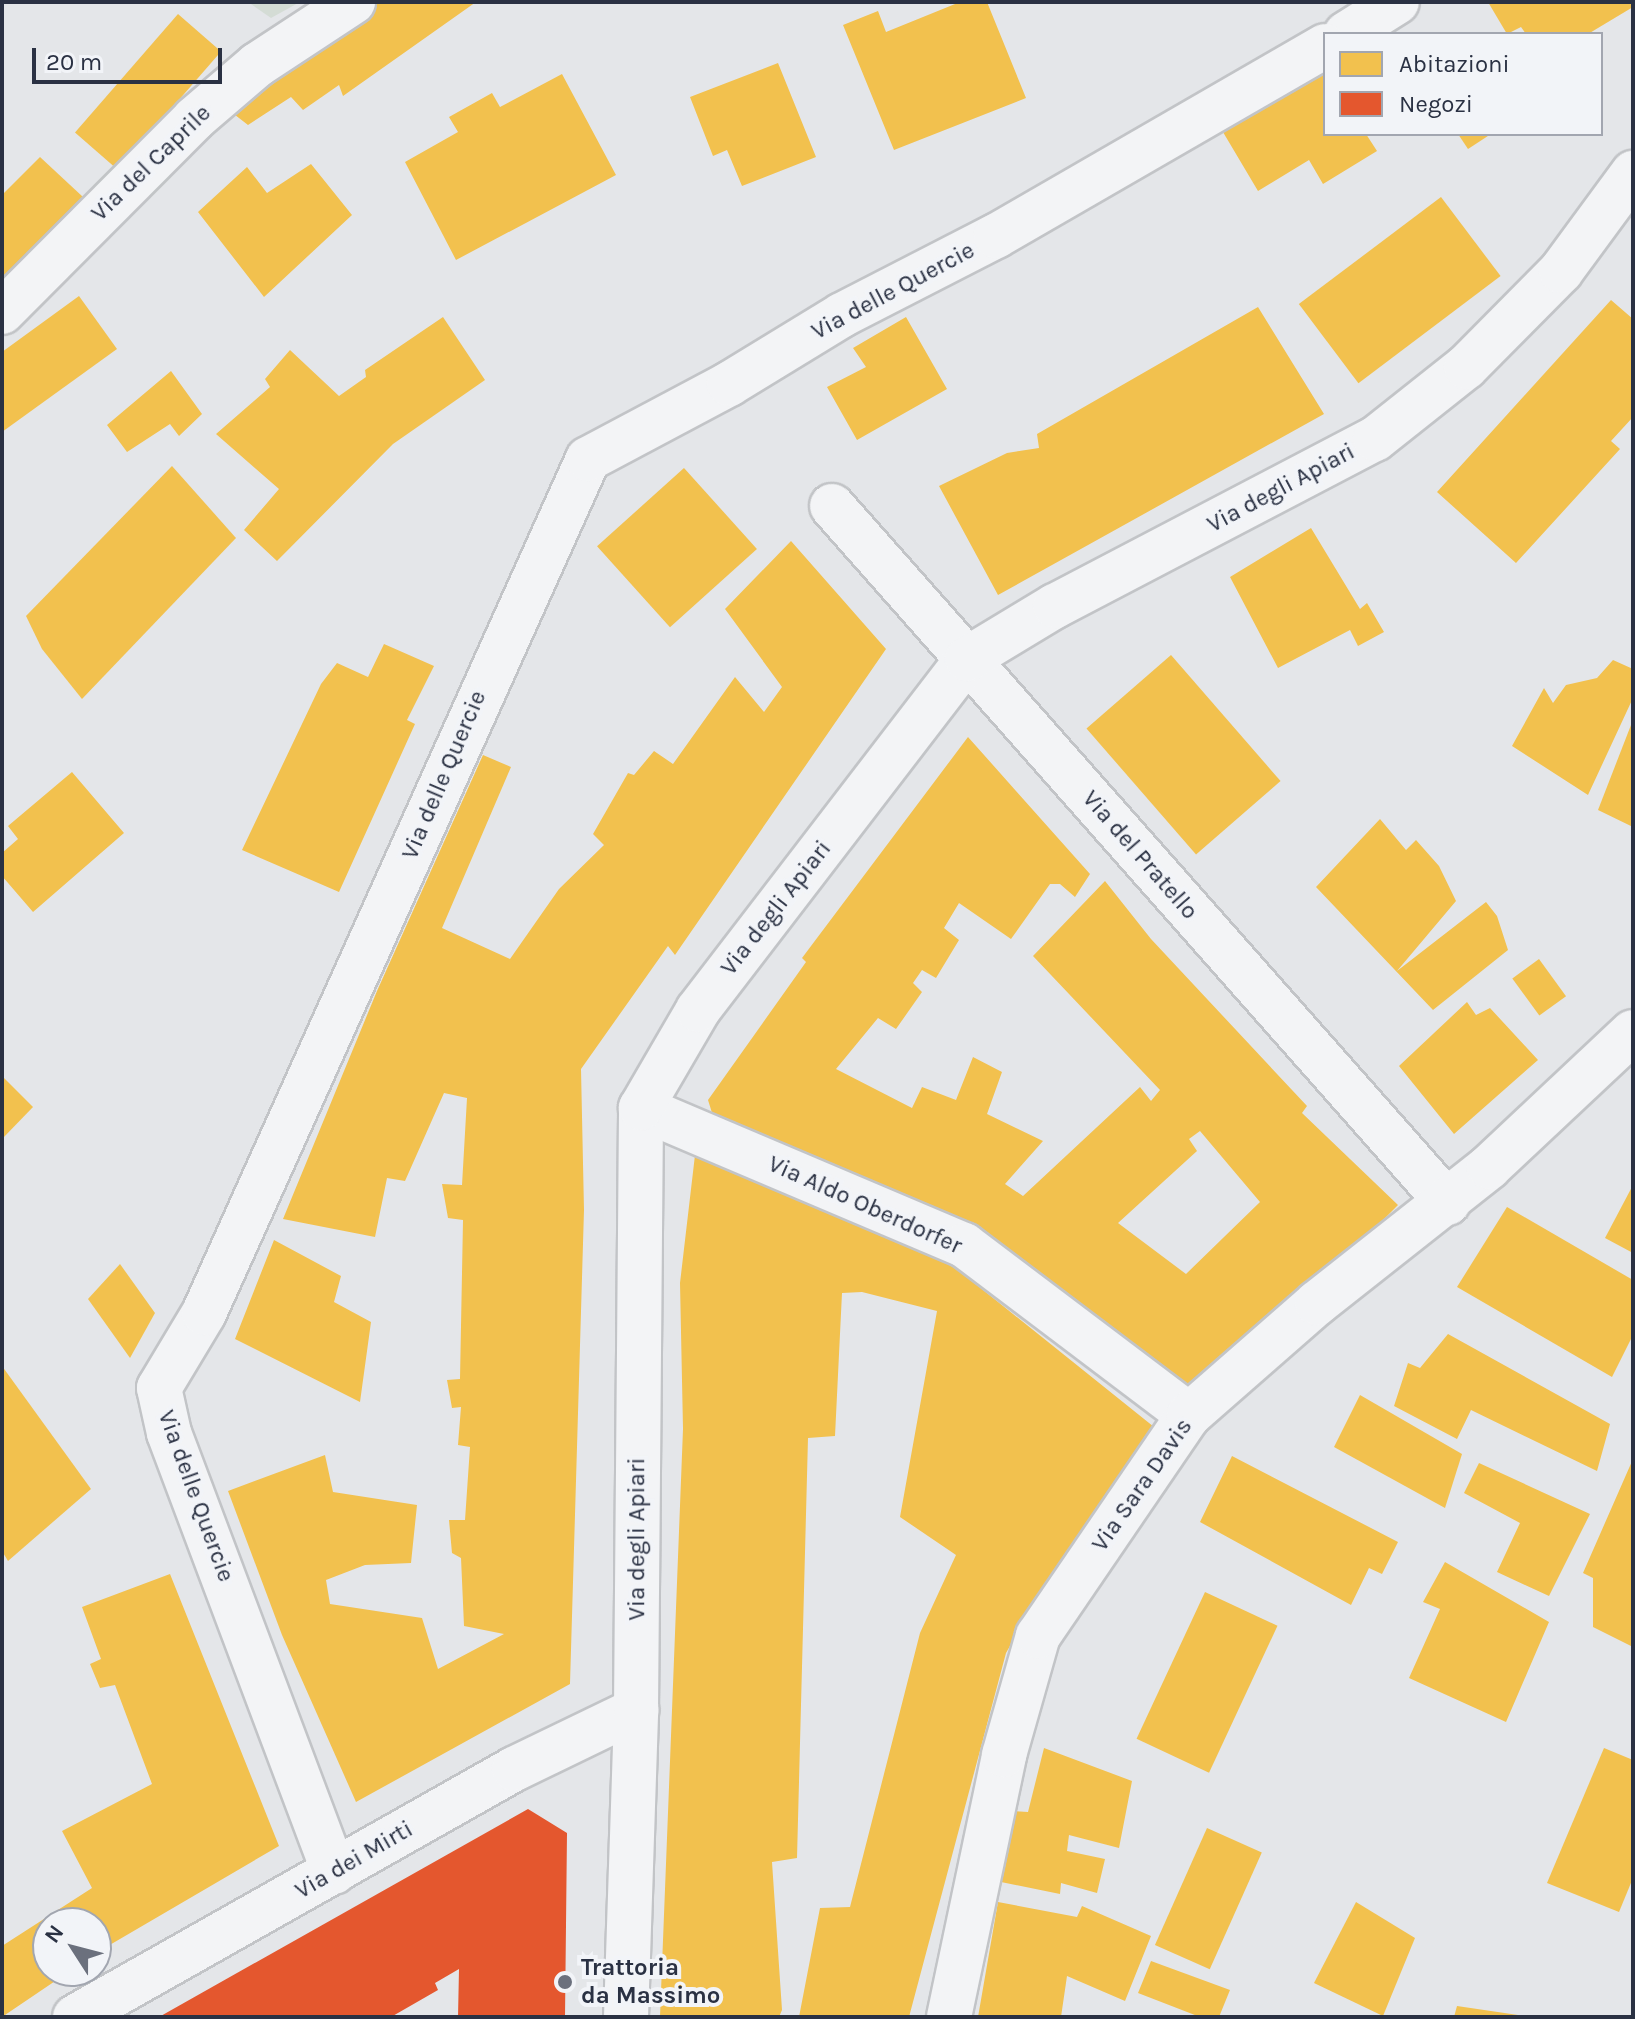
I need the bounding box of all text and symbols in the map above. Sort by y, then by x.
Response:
scale bar [36,32,226,82]
legend [1323,32,1603,136]
text: 20 m [46,48,102,76]
text: Abitazioni [1399,50,1510,78]
text: Negozi [1399,90,1473,118]
street label: Via del Caprile [85,99,217,227]
street label: Via delle Quercie [807,236,979,346]
street label: Via degli Apiari [1202,437,1360,539]
street label: Via delle Quercie [395,686,493,864]
street label: Via del Pratello [1076,785,1204,925]
street label: Via degli Apiari [714,835,838,981]
street label: Via Aldo Oberdorfer [764,1149,966,1261]
street label: Via delle Quercie [152,1406,240,1586]
street label: Via Sara Davis [1086,1413,1198,1557]
street label: Via degli Apiari [623,1457,651,1621]
street label: Via dei Mirti [290,1815,418,1905]
north arrow [32,1907,112,1987]
text: N [39,1920,69,1948]
place label: Trattoria da Massimo [581,1954,720,2010]
marker: Trattoria da Massimo [556,1973,574,1991]

